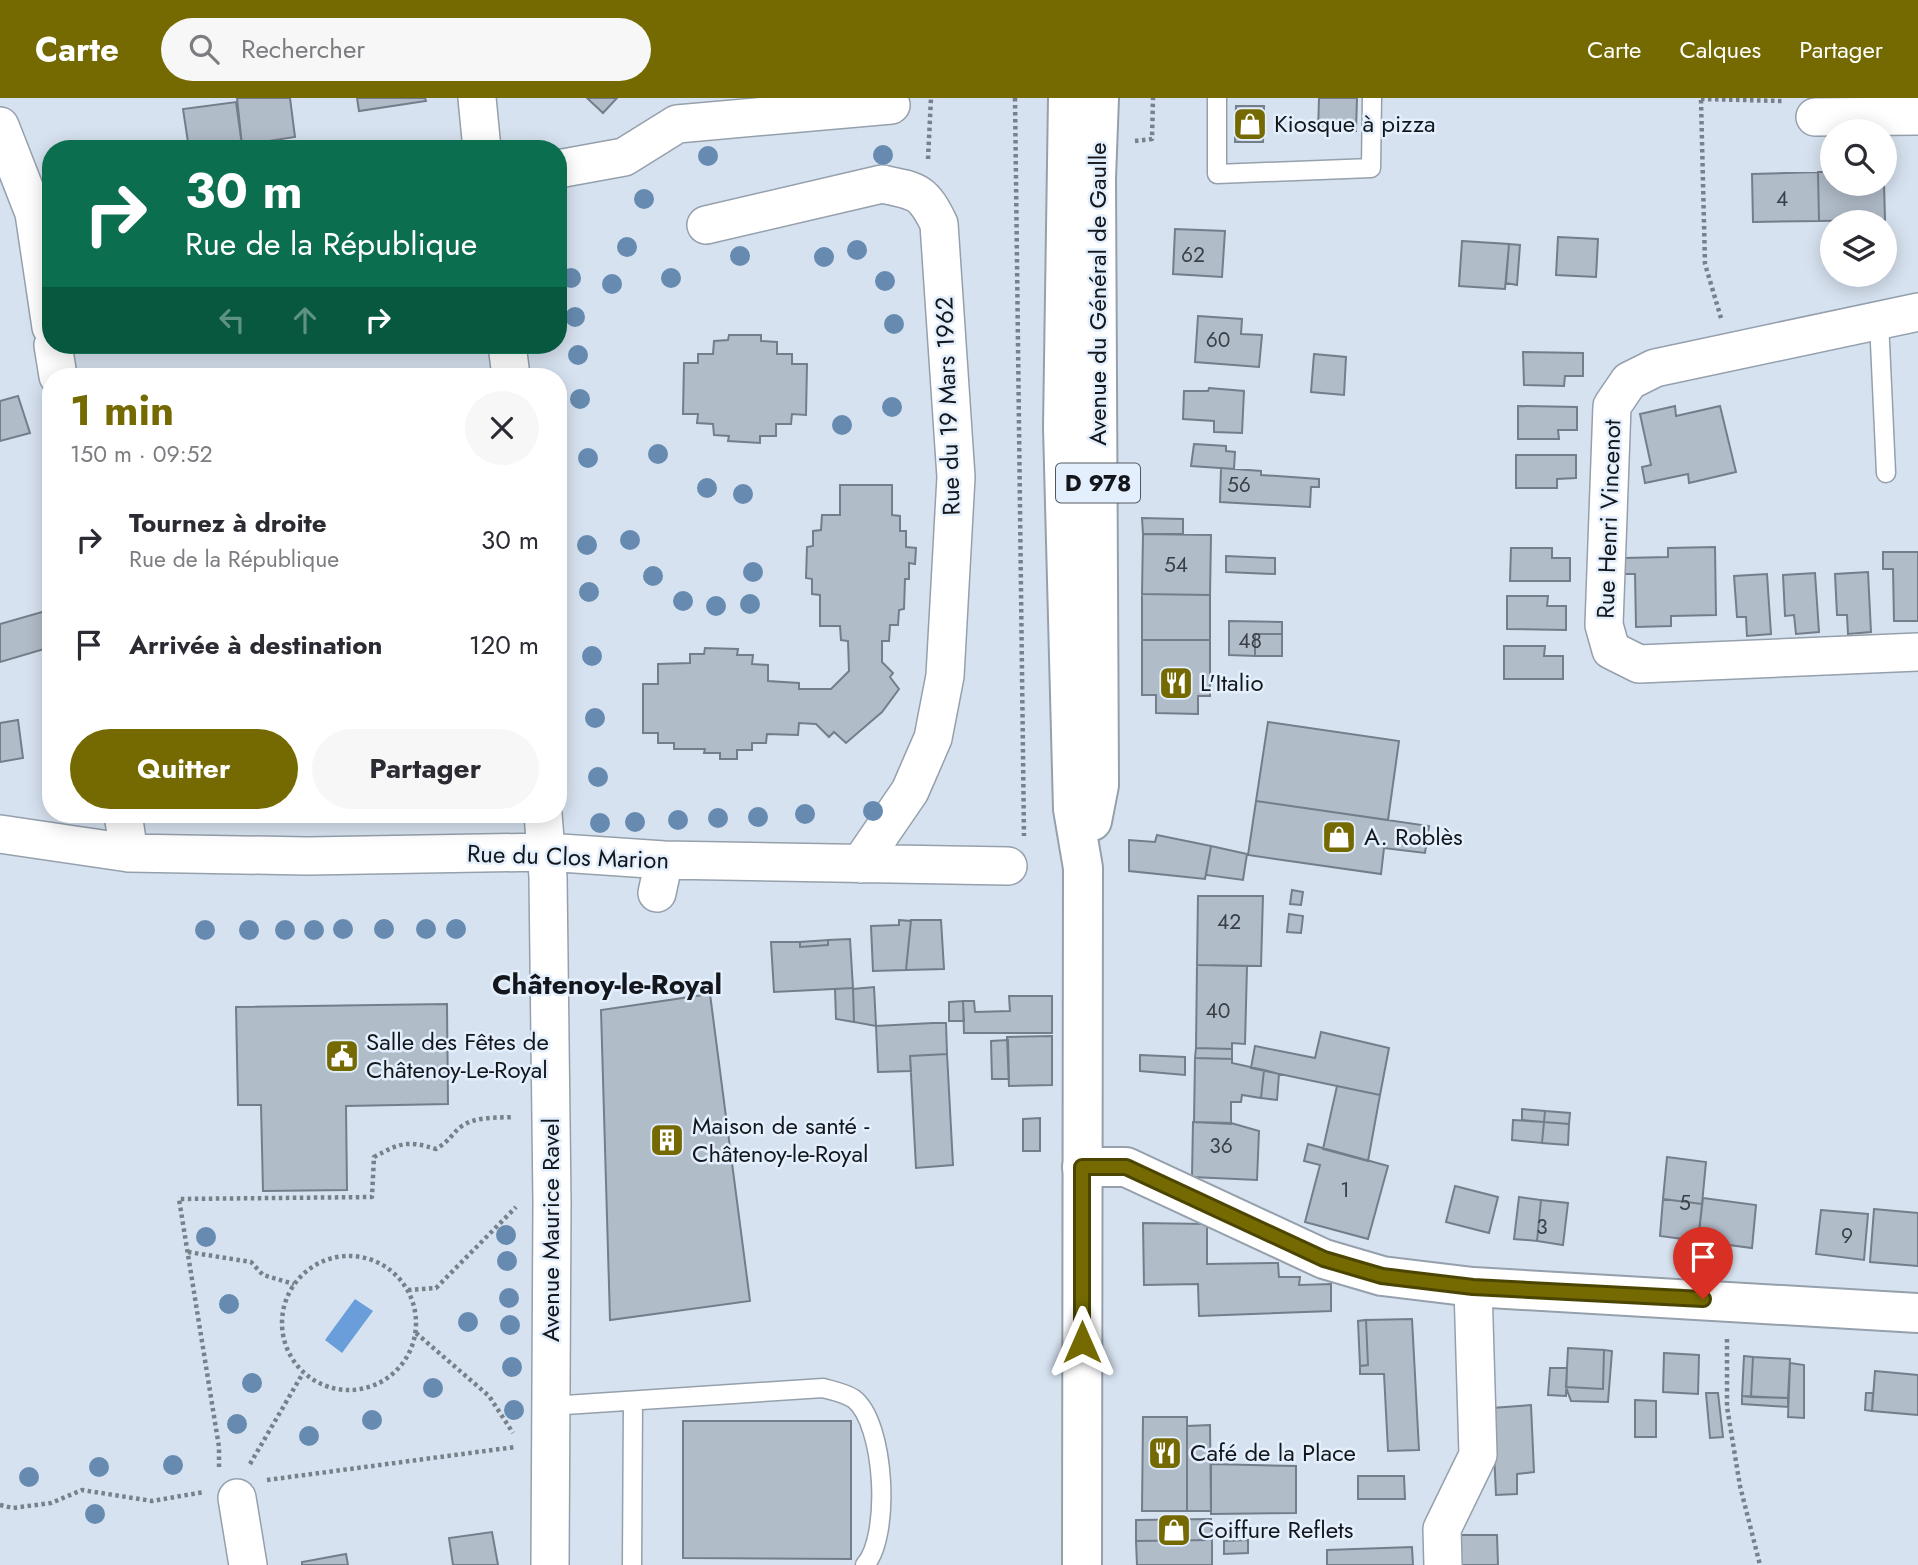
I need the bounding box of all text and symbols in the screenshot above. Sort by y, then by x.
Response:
search box [161,18,651,81]
text: Carte [35,26,119,73]
icon: search [185,30,223,68]
text: Rechercher [241,30,365,68]
text: Carte [1587,32,1641,67]
text: Calques [1679,32,1761,67]
text: Partager [1799,32,1883,67]
shop icon: Kiosque à pizza [1231,105,1269,143]
place label: Kiosque à pizza [1274,106,1436,141]
map controls [1820,119,1897,287]
button: search [1820,119,1897,196]
street label: Avenue du Général de Gaulle [1080,142,1115,446]
text: 30 m [185,156,303,226]
icon: right [70,168,161,259]
house number: 4 [1776,184,1788,214]
button: layers [1820,210,1897,287]
text: Rue de la République [185,221,477,267]
house number: 62 [1181,240,1205,270]
street label: Rue du 19 Mars 1962 [926,296,969,516]
icon: left [213,301,251,339]
icon: ahead [286,301,324,339]
icon: right [359,301,397,339]
house number: 60 [1206,325,1230,355]
text: 1 min [70,380,174,441]
button: close [465,391,539,465]
street label: Rue Henri Vincenot [1588,419,1629,619]
text: 150 m · 09:52 [70,437,213,471]
road number: D 978 [1056,464,1140,502]
house number: 56 [1227,470,1251,500]
text: Tournez à droite [129,504,327,542]
icon: right [70,521,108,559]
text: 30 m [481,521,539,559]
text: Rue de la République [129,542,339,576]
house number: 54 [1164,550,1188,580]
icon: arrive [70,626,108,664]
text: Arrivée à destination [129,626,382,664]
text: 120 m [469,626,539,664]
house number: 48 [1238,626,1262,656]
restaurant icon: L'Italio [1157,664,1195,702]
place label: L'Italio [1200,665,1264,700]
button: Quitter [70,729,298,809]
button: Partager [312,729,539,809]
shop icon: A. Roblès [1320,818,1358,856]
place label: A. Roblès [1364,819,1463,854]
street label: Rue du Clos Marion [466,835,670,878]
house number: 42 [1217,907,1241,937]
district label: Châtenoy-le-Royal [492,964,722,1005]
house number: 40 [1206,996,1230,1026]
place label: Salle des Fêtes de Châtenoy-Le-Royal [366,1024,549,1087]
public building icon: Salle des Fêtes de Châtenoy-Le-Royal [323,1037,361,1075]
place label: Maison de santé - Châtenoy-le-Royal [692,1108,869,1171]
street label: Avenue Maurice Ravel [533,1118,568,1342]
building icon: Maison de santé - Châtenoy-le-Royal [648,1121,686,1159]
house number: 36 [1209,1131,1233,1161]
house number: 1 [1340,1175,1350,1205]
house number: 5 [1679,1188,1691,1218]
house number: 3 [1536,1212,1548,1242]
house number: 9 [1841,1221,1853,1251]
pin [1673,1227,1733,1299]
icon: arrive [1684,1238,1722,1276]
position arrow [1045,1305,1119,1379]
restaurant icon: Café de la Place [1146,1434,1184,1472]
place label: Café de la Place [1190,1435,1356,1470]
shop icon: Coiffure Reflets [1155,1511,1193,1549]
place label: Coiffure Reflets [1198,1512,1354,1547]

